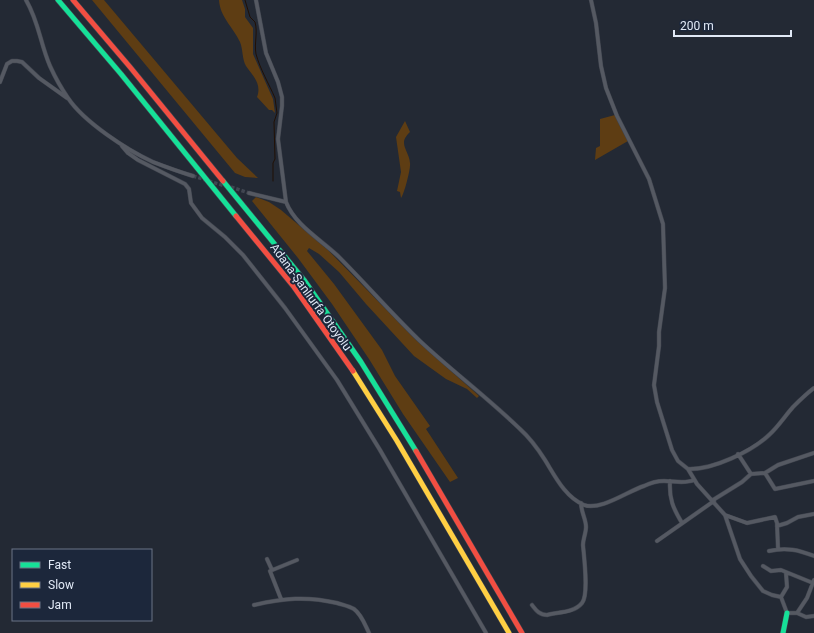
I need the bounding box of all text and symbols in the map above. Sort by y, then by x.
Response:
scale bar [674,12,791,38]
text: 200 m [680,19,714,33]
street label: Adana-Şanlıurfa Otoyolu [267,241,355,353]
legend [12,549,152,621]
text: Fast [48,558,71,572]
text: Slow [48,578,74,592]
text: Jam [48,598,72,612]

